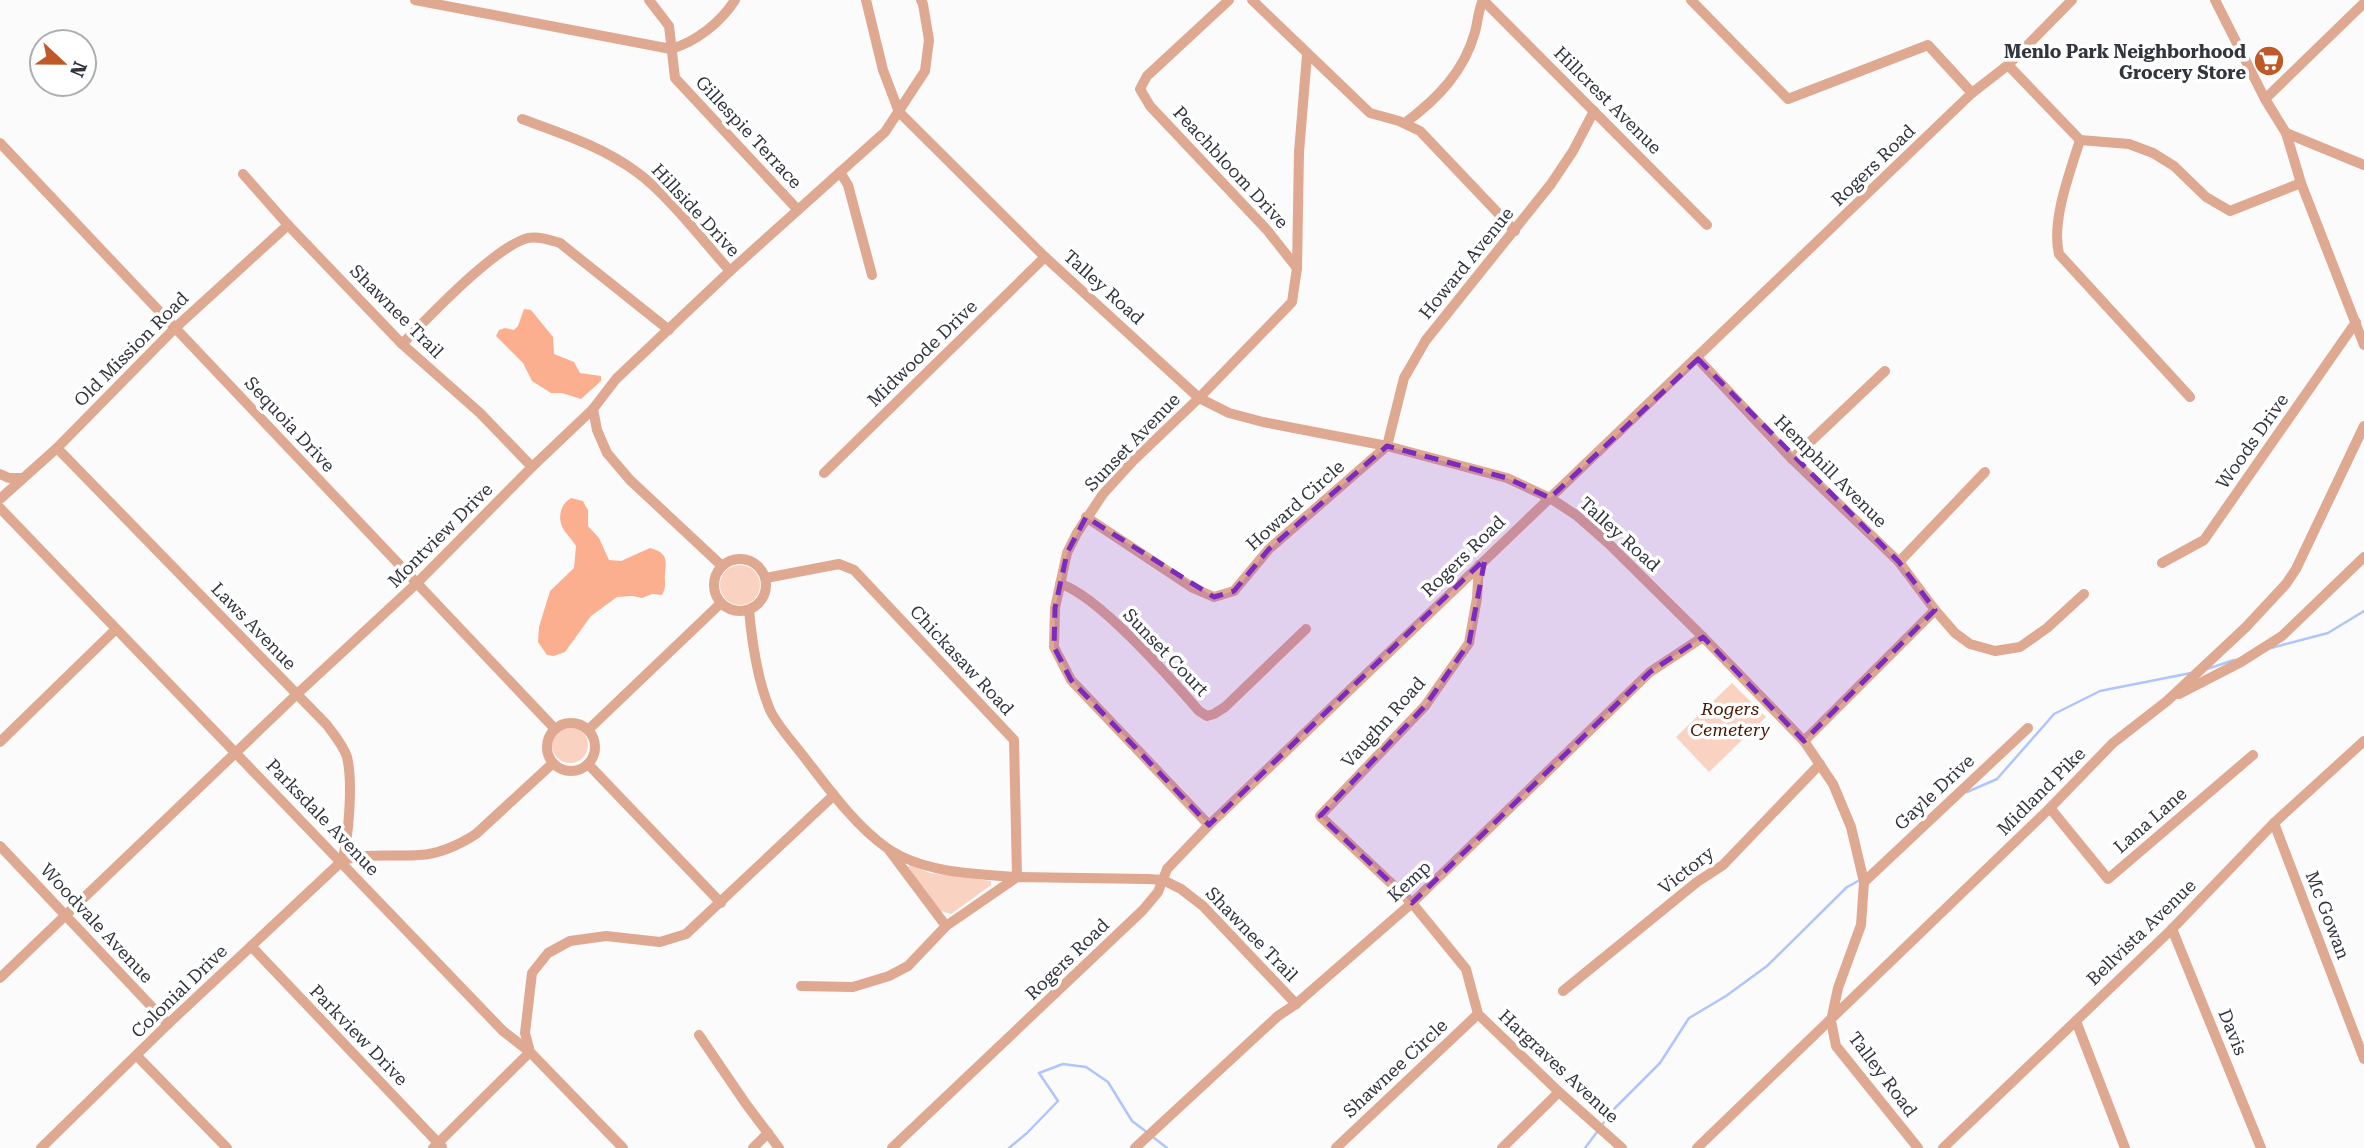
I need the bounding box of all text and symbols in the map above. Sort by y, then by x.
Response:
north arrow [28,28,98,98]
place label: Menlo Park Neighborhood Grocery Store [2004,41,2246,83]
street label: Hillcrest Avenue [1550,42,1666,158]
supermarket icon: Menlo Park Neighborhood Grocery Store [2252,44,2286,78]
text: N [65,58,92,81]
street label: Gillespie Terrace [692,71,807,193]
street label: Peachbloom Drive [1169,102,1293,232]
street label: Rogers Road [1827,120,1919,210]
street label: Hillside Drive [648,159,744,261]
street label: Howard Avenue [1415,203,1518,323]
street label: Talley Road [1059,245,1149,329]
street label: Shawnee Trail [346,260,448,362]
street label: Old Mission Road [69,287,193,411]
street label: Midwoode Drive [863,295,981,411]
street label: Sequoia Drive [241,372,339,476]
street label: Sunset Avenue [1080,389,1184,495]
street label: Woods Drive [2211,389,2293,493]
street label: Hemphill Avenue [1770,410,1892,532]
street label: Howard Circle [1242,455,1348,555]
street label: Montview Drive [383,478,497,592]
street label: Talley Road [1575,492,1665,576]
street label: Rogers Road [1417,511,1509,601]
street label: Laws Avenue [207,578,301,674]
street label: Chickasaw Road [906,601,1019,720]
street label: Sunset Court [1119,604,1213,700]
street label: Vaughn Road [1337,672,1429,772]
park label: Rogers Cemetery [1690,698,1771,740]
street label: Midland Pike [1993,743,2089,839]
street label: Gayle Drive [1890,750,1978,834]
street label: Parksdale Avenue [262,754,384,880]
street label: Lana Lane [2109,783,2191,857]
street label: Victory [1654,842,1718,898]
street label: Kemp [1383,856,1435,906]
street label: Woodvale Avenue [36,859,158,987]
street label: Mc Gowan [2302,868,2355,962]
street label: Bellvista Avenue [2082,875,2200,989]
street label: Shawnee Trail [1202,882,1303,986]
street label: Rogers Road [1021,914,1113,1004]
street label: Colonial Drive [127,940,231,1042]
street label: Parkview Drive [306,980,412,1090]
street label: Hargraves Avenue [1495,1005,1623,1127]
street label: Davis [2214,1006,2252,1058]
street label: Shawnee Circle [1339,1014,1451,1122]
street label: Talley Road [1844,1027,1922,1121]

